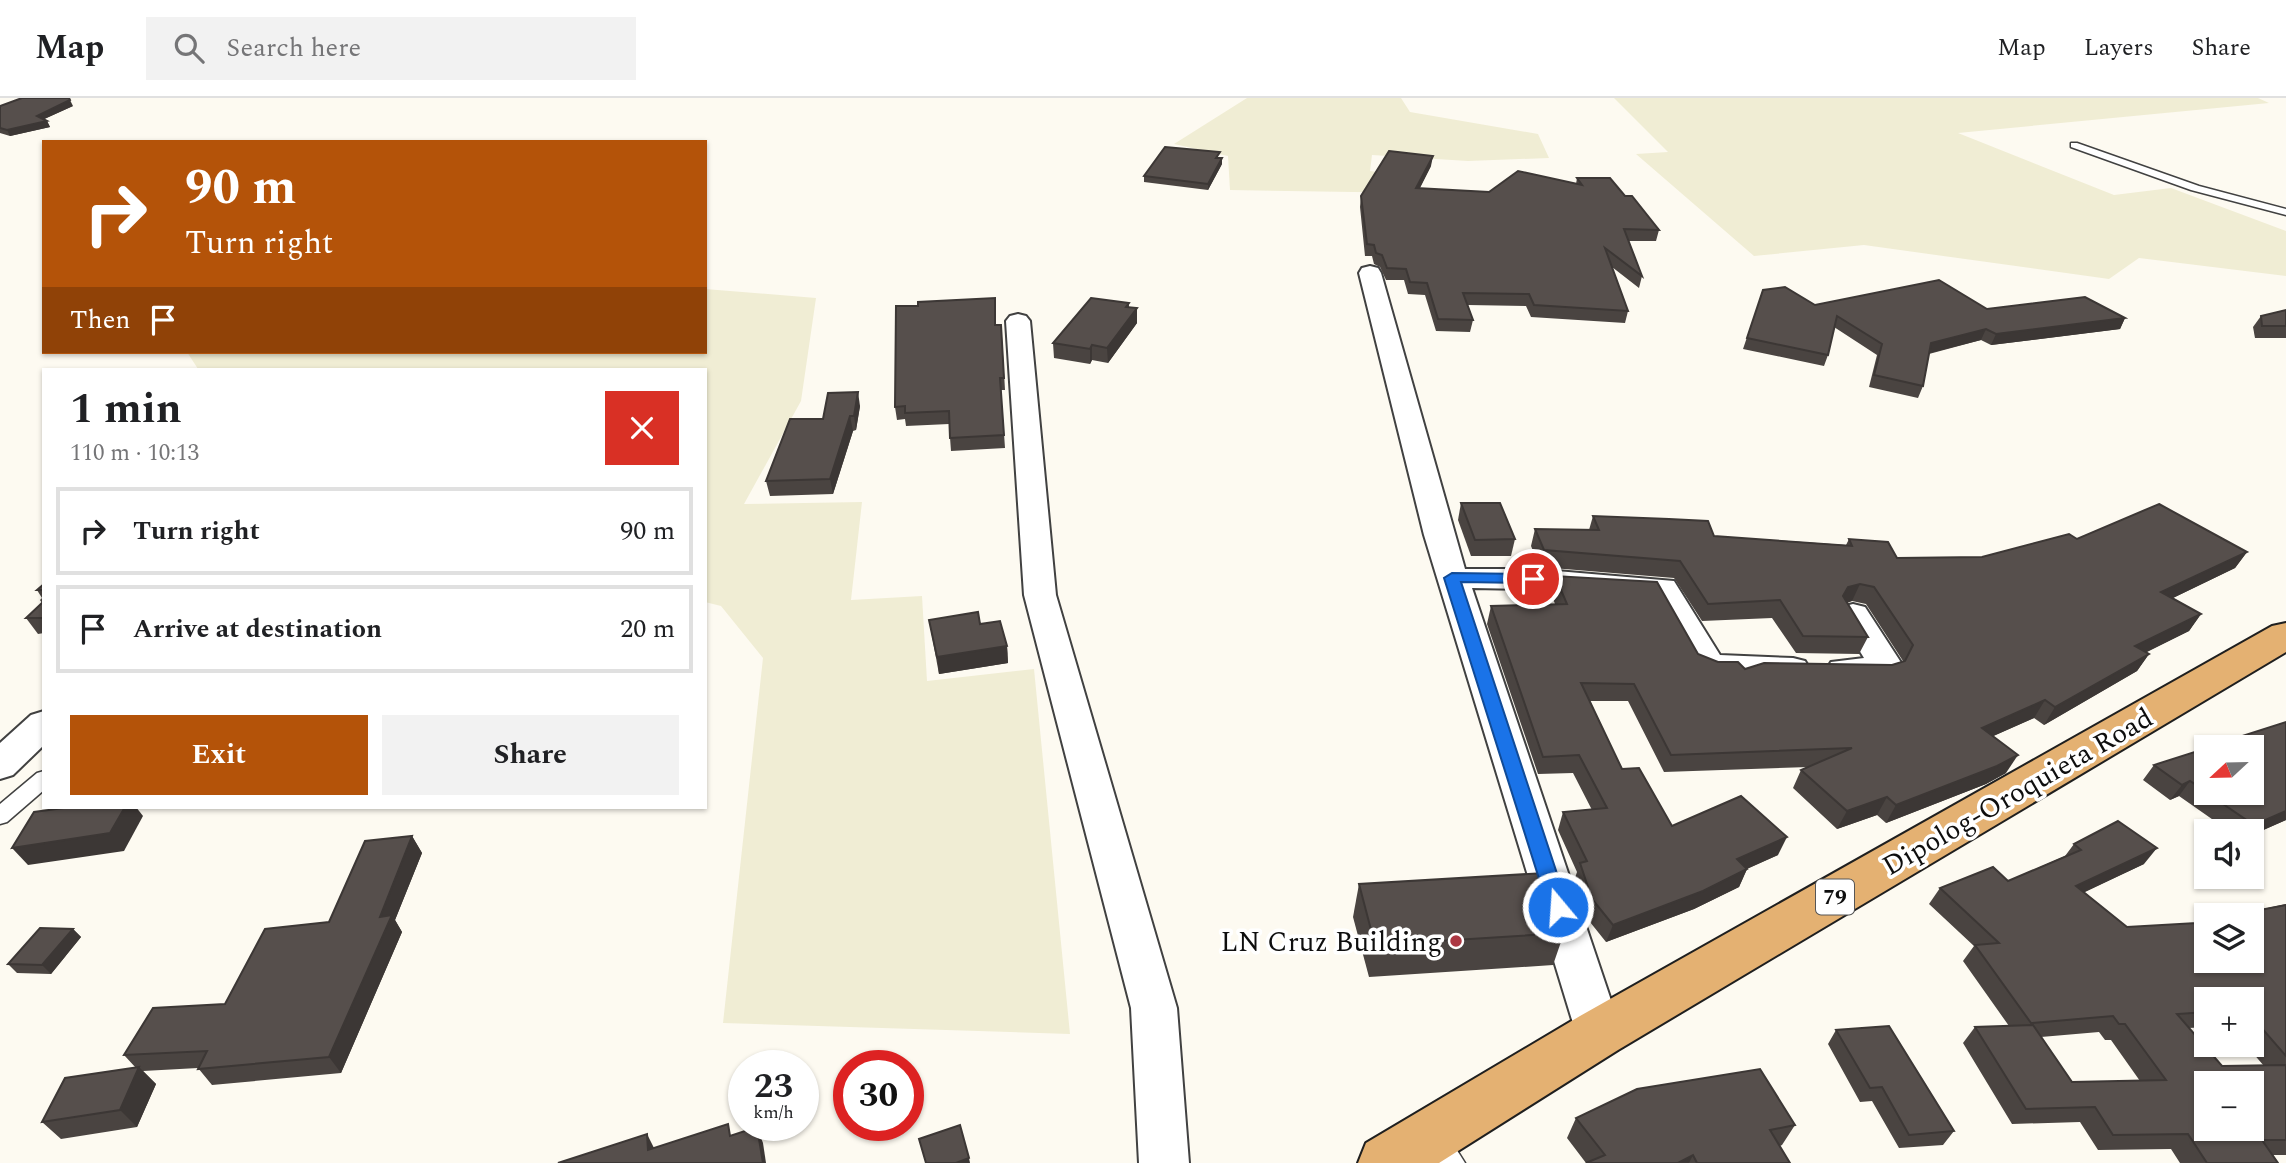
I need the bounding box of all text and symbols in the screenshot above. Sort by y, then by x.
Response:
search box [146,17,636,80]
text: Map [35,23,104,73]
text: Search here [226,28,361,68]
icon: search [170,29,208,67]
text: Map [1997,30,2046,66]
text: Layers [2084,30,2154,66]
text: Share [2192,30,2251,66]
text: 90 m [185,151,296,226]
icon: right [70,168,161,259]
text: Turn right [185,219,333,268]
text: Then [70,300,130,340]
icon: arrive [144,301,182,339]
text: 1 min [70,378,182,441]
button: close [605,391,679,465]
text: 110 m · 10:13 [70,436,199,471]
text: Turn right [133,511,260,551]
text: 90 m [620,511,675,551]
icon: right [74,512,112,550]
pin [1503,549,1563,609]
icon: arrive [1514,560,1552,598]
text: Arrive at destination [133,609,382,649]
text: 20 m [620,609,675,649]
icon: arrive [74,610,112,648]
street label: Dipolog-Oroquieta Road [1874,697,2161,888]
button: Exit [70,715,368,795]
button: Share [382,715,679,795]
north arrow [2194,735,2264,805]
map controls [2194,735,2264,1141]
button: sound [2194,819,2264,889]
position arrow [1521,870,1595,944]
road number: 79 [1816,880,1854,914]
button: layers [2194,903,2264,973]
place label: LN Cruz Building [1221,921,1442,964]
marker: LN Cruz Building [1448,933,1464,949]
button: + [2194,987,2264,1057]
speed limit sign: 30 [833,1050,924,1141]
text: 23 [754,1060,793,1113]
button: − [2194,1071,2264,1141]
text: km/h [753,1099,794,1126]

